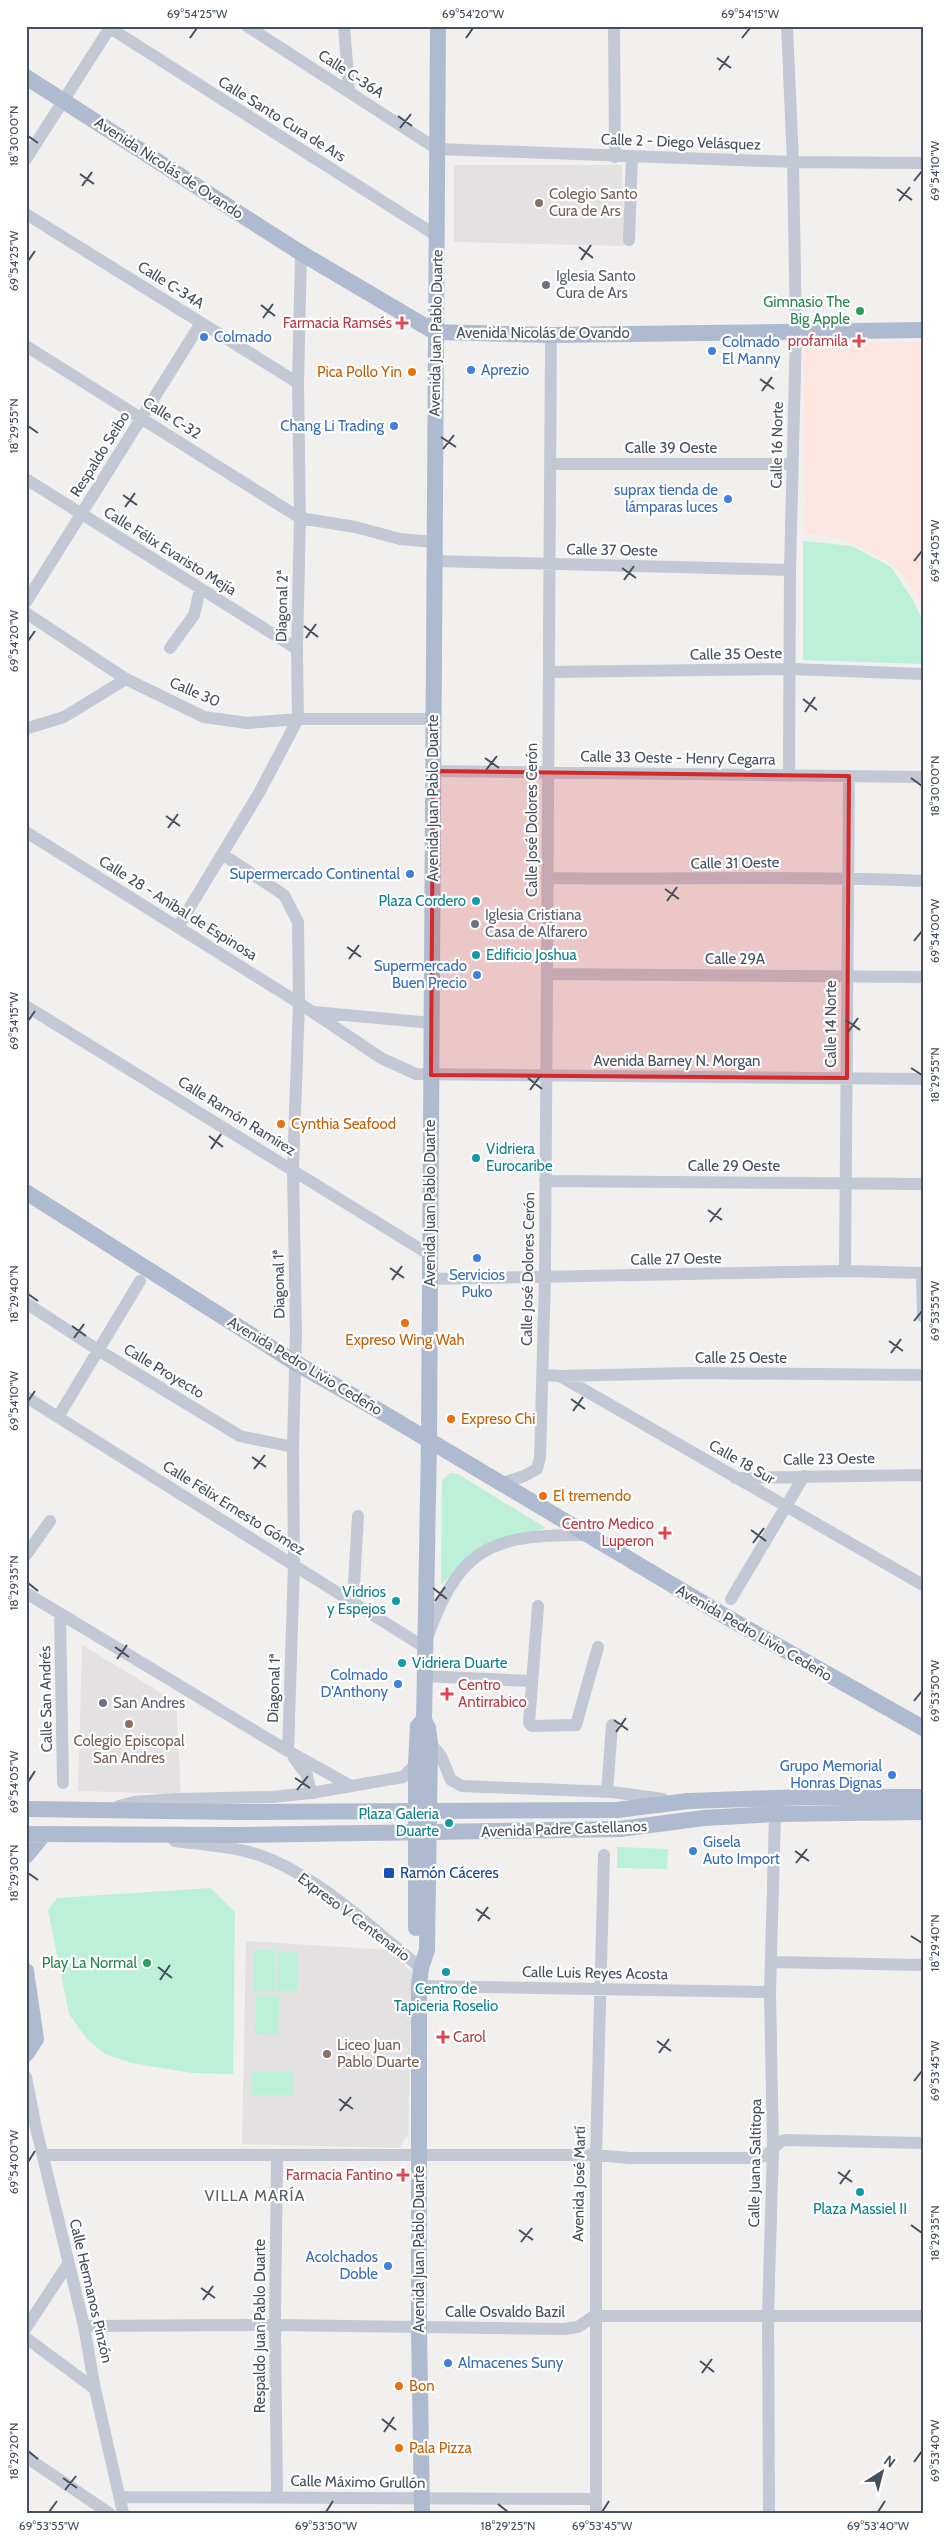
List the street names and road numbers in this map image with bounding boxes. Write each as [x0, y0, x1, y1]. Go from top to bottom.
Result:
street label: Calle C-36A [315, 46, 388, 102]
street label: Calle Santo Cura de Ars [215, 72, 349, 166]
street label: Avenida Nicolás de Ovando [91, 113, 247, 223]
street label: Calle 2 - Diego Velásquez [601, 130, 761, 154]
street label: Avenida Juan Pablo Duarte [426, 249, 446, 417]
street label: Calle C-34A [134, 257, 208, 313]
street label: Avenida Nicolás de Ovando [456, 324, 630, 342]
street label: Calle C-32 [140, 393, 204, 443]
street label: Calle 16 Norte [767, 401, 787, 489]
street label: Respaldo Seibo [66, 408, 134, 500]
street label: Calle 39 Oeste [625, 439, 718, 457]
street label: Calle Félix Evaristo Mejía [100, 503, 240, 600]
street label: Calle 37 Oeste [566, 540, 658, 560]
street label: Diagonal 2ª [272, 570, 292, 642]
street label: Calle 35 Oeste [690, 644, 783, 664]
street label: Calle 30 [167, 673, 223, 711]
street label: Avenida Juan Pablo Duarte [424, 714, 442, 881]
street label: Calle José Dolores Cerón [523, 743, 541, 897]
street label: Calle 33 Oeste - Henry Cegarra [580, 747, 777, 769]
street label: Calle 28 - Aníbal de Espinosa [96, 852, 261, 965]
street label: Calle 31 Oeste [690, 853, 780, 873]
street label: Calle 29A [705, 950, 766, 968]
street label: Calle 14 Norte [822, 980, 840, 1068]
street label: Avenida Barney N. Morgan [594, 1052, 760, 1070]
street label: Calle Ramón Ramírez [175, 1072, 299, 1160]
street label: Avenida Juan Pablo Duarte [421, 1119, 439, 1286]
street label: Calle 29 Oeste [688, 1157, 780, 1175]
street label: Calle José Dolores Cerón [518, 1192, 538, 1346]
street label: Diagonal 1ª [269, 1249, 289, 1319]
street label: Calle 27 Oeste [630, 1249, 722, 1269]
street label: Avenida Pedro Livio Cedeño [225, 1313, 385, 1419]
street label: Calle Proyecto [120, 1340, 208, 1402]
street label: Calle 25 Oeste [695, 1349, 787, 1367]
street label: Calle 18 Sur [706, 1436, 778, 1488]
street label: Calle 23 Oeste [783, 1449, 875, 1469]
street label: Calle Félix Ernesto Gómez [159, 1457, 309, 1559]
street label: Avenida Pedro Livio Cedeño [673, 1581, 835, 1685]
street label: Calle San Andrés [36, 1646, 56, 1752]
street label: Diagonal 1ª [264, 1653, 284, 1723]
street label: Avenida Padre Castellanos [481, 1817, 647, 1841]
street label: Expreso V Centenario [294, 1869, 414, 1965]
street label: Calle Luis Reyes Acosta [522, 1963, 669, 1983]
street label: Calle Juana Saltitopa [745, 2098, 765, 2227]
street label: Avenida José Martí [569, 2126, 589, 2242]
street label: Avenida Juan Pablo Duarte [410, 2165, 428, 2332]
street label: Calle Hermanos Pinzón [66, 2217, 116, 2365]
street label: Respaldo Juan Pablo Duarte [251, 2238, 269, 2413]
street label: Calle Osvaldo Bazil [445, 2303, 565, 2321]
street label: Calle Máximo Grullón [290, 2472, 426, 2492]

